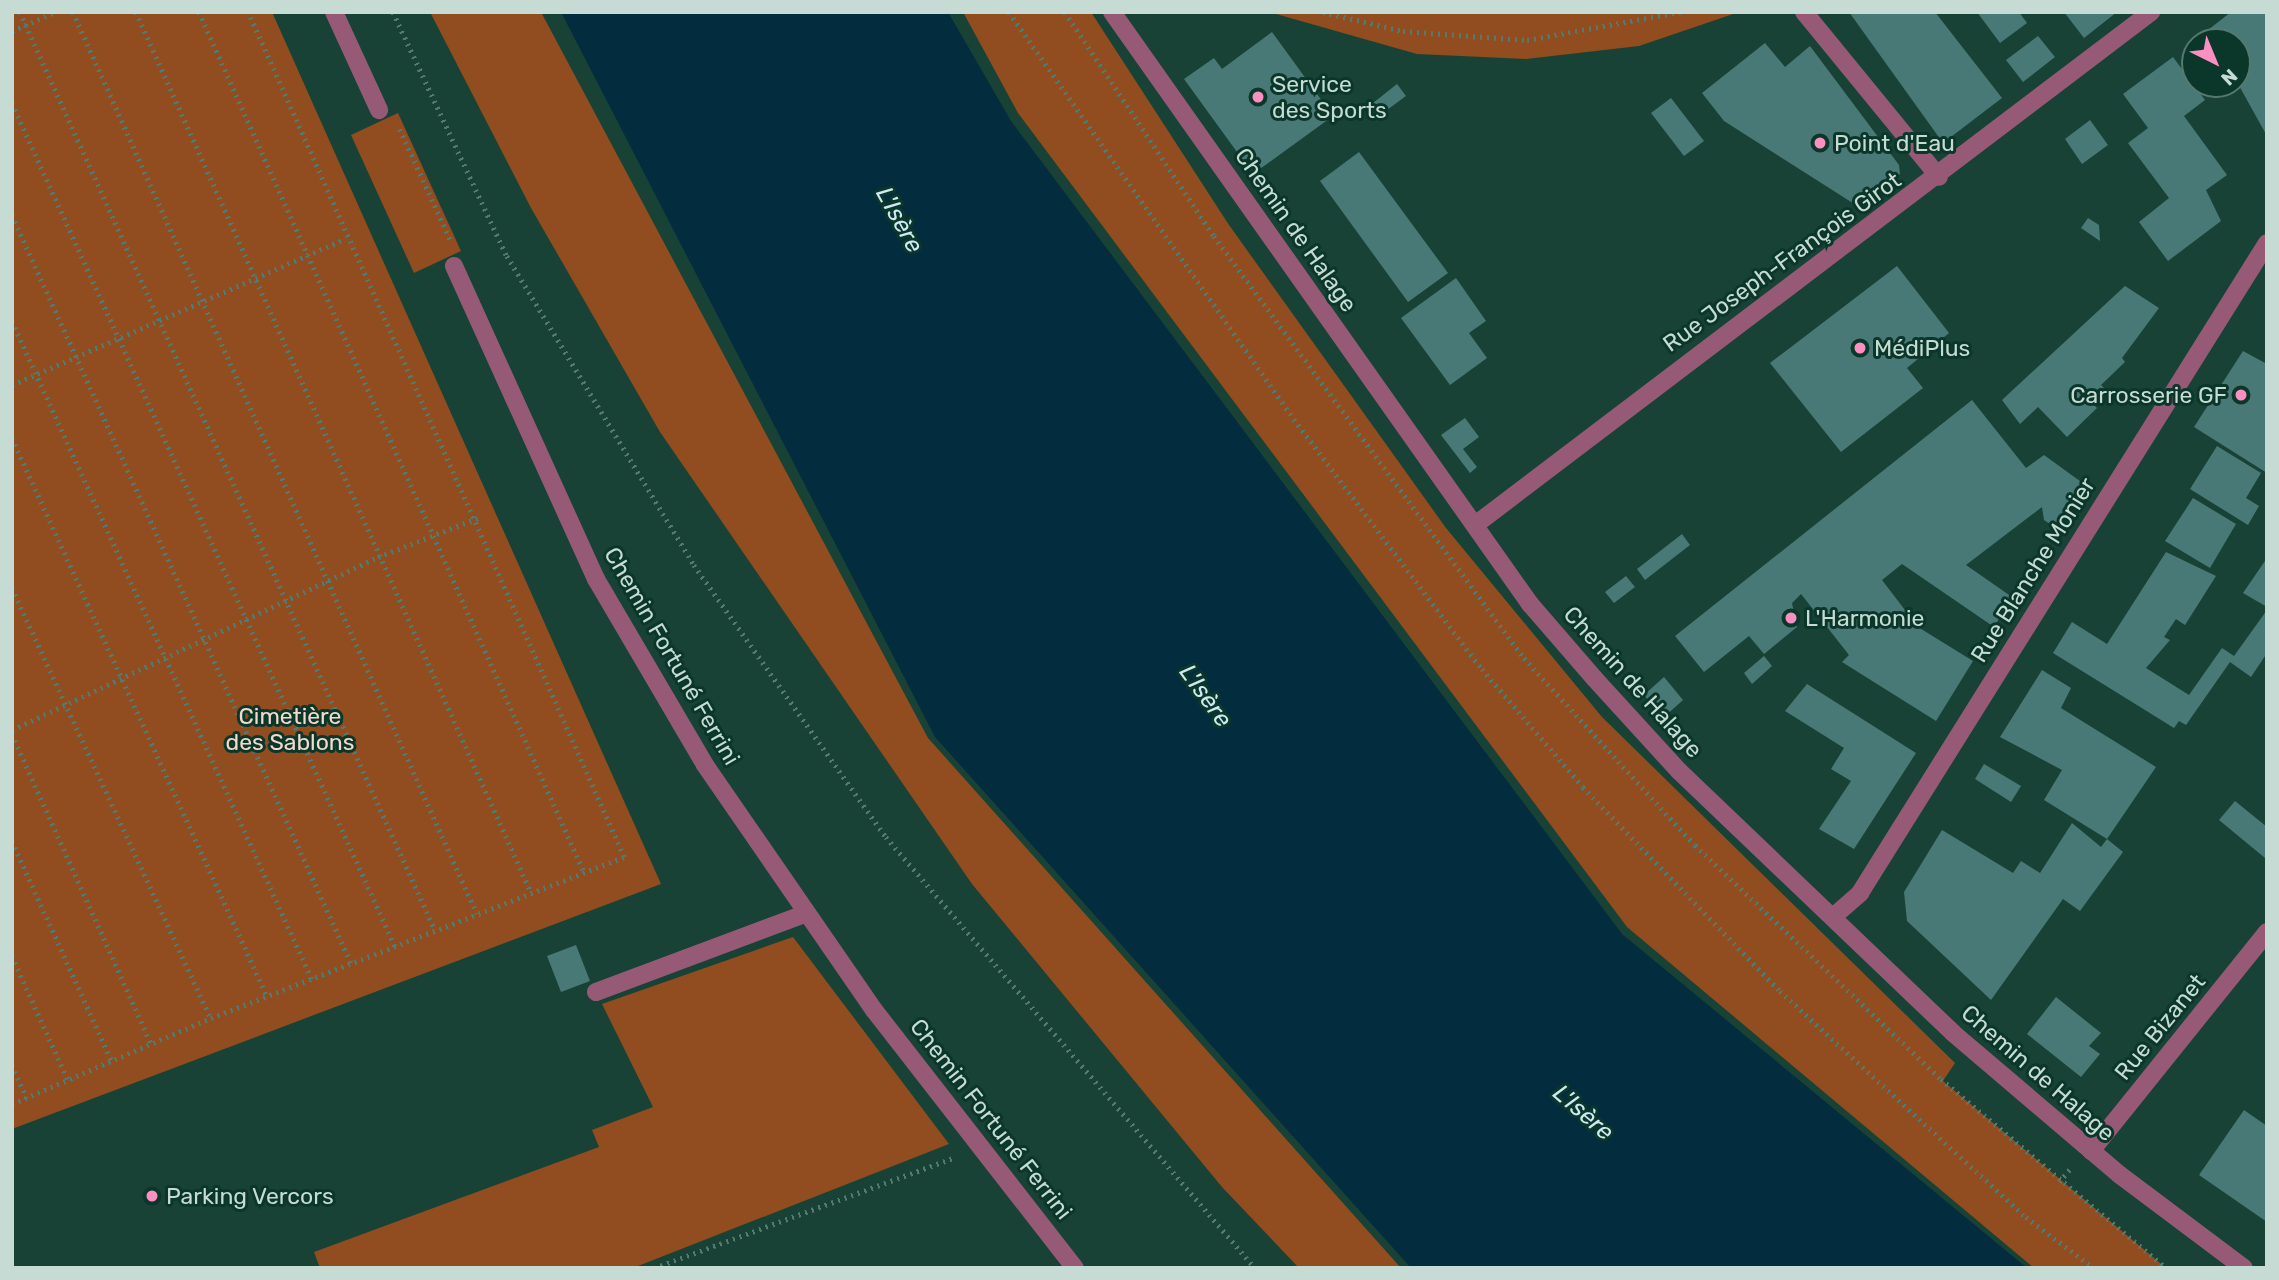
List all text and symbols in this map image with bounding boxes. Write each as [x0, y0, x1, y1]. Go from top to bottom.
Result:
north arrow [2181, 28, 2251, 98]
text: N [2216, 64, 2242, 90]
place label: Service des Sports [1272, 70, 1387, 124]
marker: Service des Sports [1250, 89, 1266, 105]
place label: Point d'Eau [1834, 129, 1955, 157]
marker: Point d'Eau [1812, 135, 1828, 151]
street label: Chemin de Halage [1229, 143, 1363, 317]
street label: Rue Joseph-François Girot [1658, 166, 1906, 358]
water label: L'Isère [869, 182, 929, 258]
place label: MédiPlus [1874, 334, 1970, 362]
marker: MédiPlus [1852, 340, 1868, 356]
place label: Carrosserie GF [2070, 381, 2227, 409]
marker: Carrosserie GF [2233, 387, 2249, 403]
street label: Rue Blanche Monier [1965, 472, 2101, 668]
street label: Chemin Fortuné Ferrini [598, 542, 746, 770]
street label: Chemin de Halage [1558, 601, 1708, 763]
place label: L'Harmonie [1805, 604, 1924, 632]
marker: L'Harmonie [1783, 610, 1799, 626]
water label: L'Isère [1173, 659, 1237, 733]
park label: Cimetière des Sablons [225, 702, 355, 756]
street label: Rue Bizanet [2109, 968, 2211, 1086]
street label: Chemin de Halage [1956, 999, 2120, 1147]
street label: Chemin Fortuné Ferrini [904, 1013, 1078, 1225]
water label: L'Isère [1547, 1079, 1619, 1147]
place label: Parking Vercors [166, 1182, 334, 1210]
marker: Parking Vercors [144, 1188, 160, 1204]

